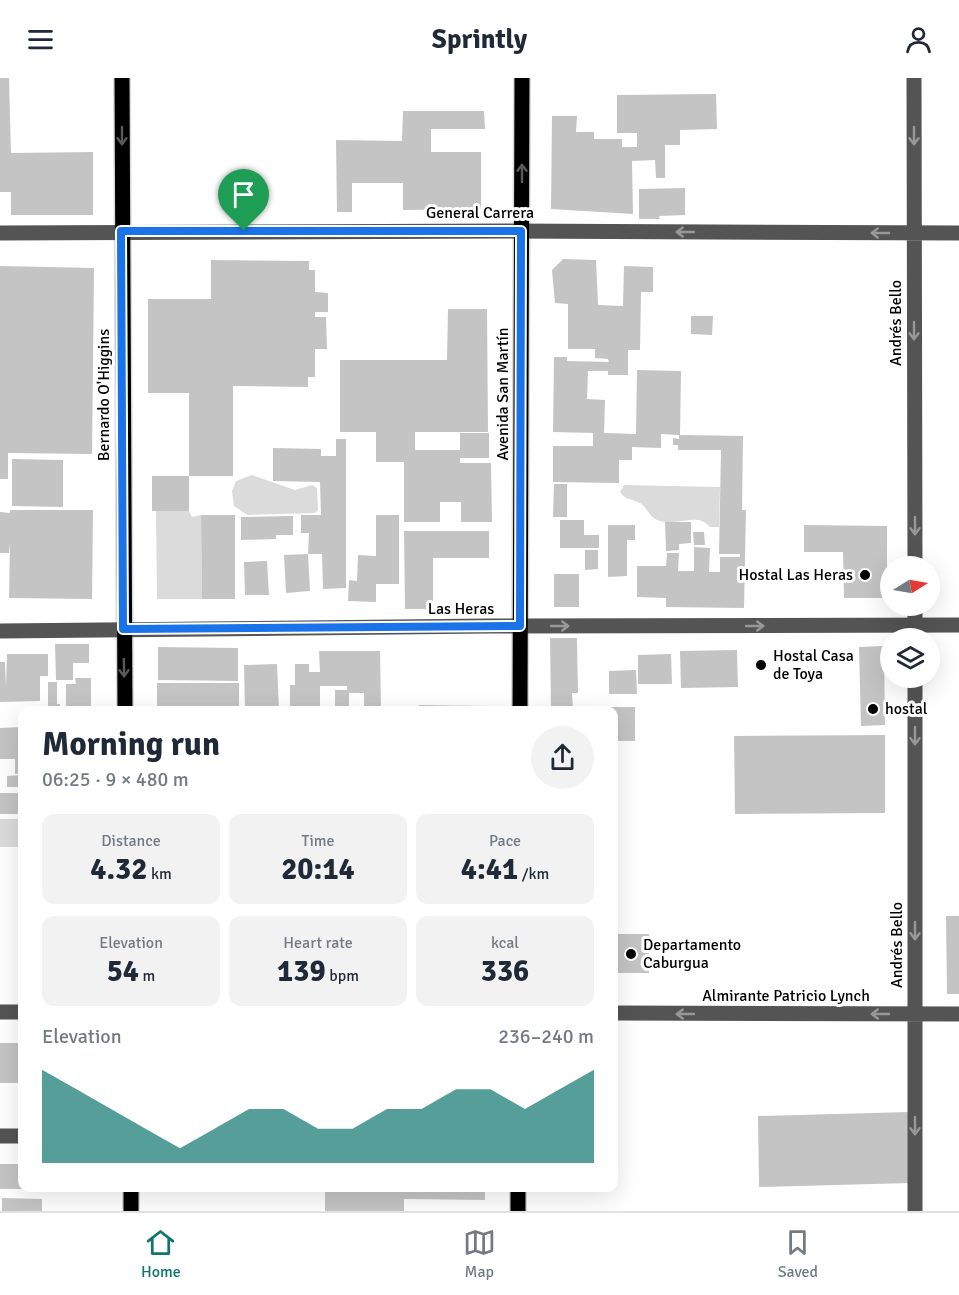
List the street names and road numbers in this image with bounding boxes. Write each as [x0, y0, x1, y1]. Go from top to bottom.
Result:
street label: General Carrera [426, 203, 534, 223]
street label: Andrés Bello [886, 280, 906, 366]
street label: Avenida San Martín [493, 327, 513, 461]
street label: Bernardo O'Higgins [94, 329, 114, 461]
street label: Las Heras [428, 599, 494, 619]
street label: Andrés Bello [887, 902, 907, 988]
street label: Almirante Patricio Lynch [702, 986, 870, 1006]

